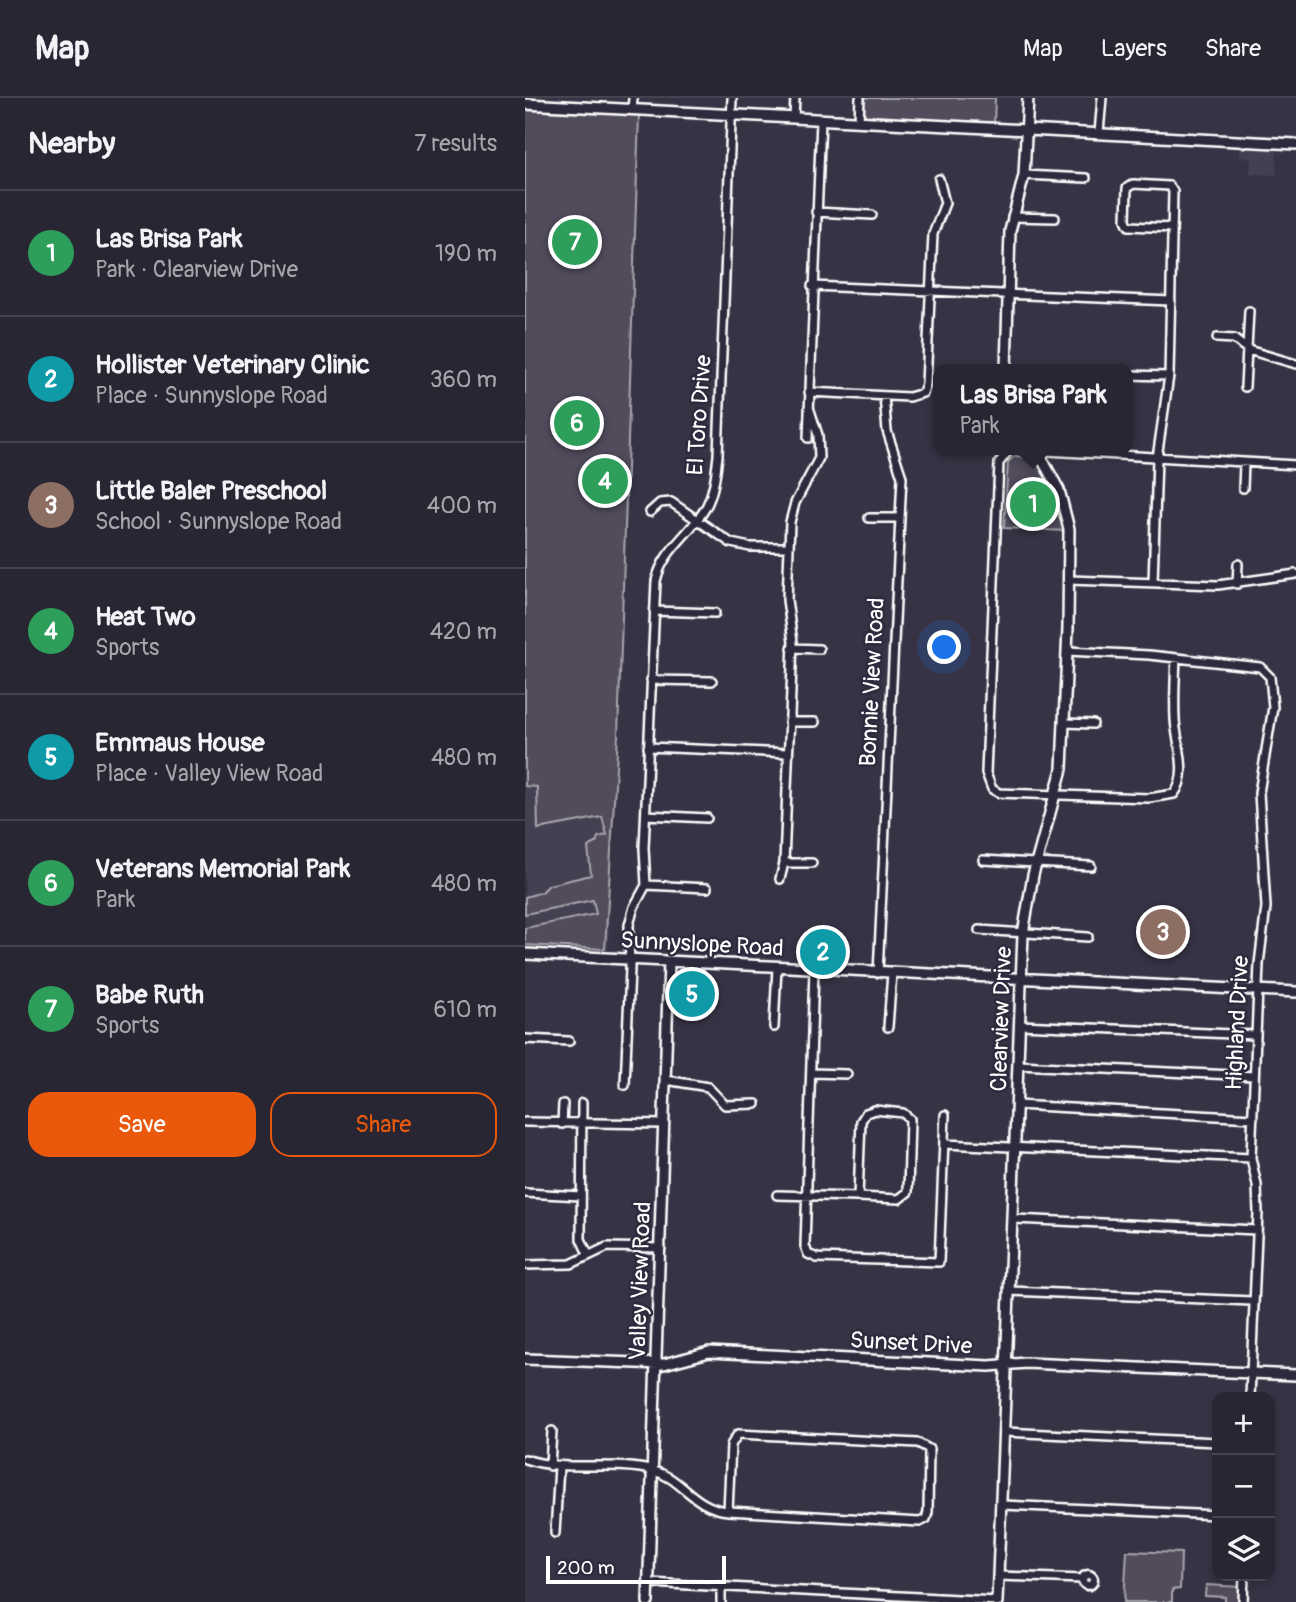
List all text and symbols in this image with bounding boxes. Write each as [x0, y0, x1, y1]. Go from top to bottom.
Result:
text: Map [35, 28, 90, 69]
text: Map [1023, 34, 1063, 63]
text: Layers [1101, 34, 1167, 63]
text: Share [1205, 34, 1261, 63]
text: Nearby [28, 125, 115, 162]
text: 7 results [414, 129, 497, 158]
pin: 7 [552, 216, 598, 268]
text: Las Brisa Park [95, 223, 243, 255]
text: 1 [47, 239, 56, 268]
text: 190 m [435, 239, 497, 268]
text: Park · Clearview Drive [95, 255, 298, 284]
text: Hollister Veterinary Clinic [95, 349, 370, 381]
street label: El Toro Drive [680, 353, 718, 476]
popup [933, 364, 1133, 455]
text: 2 [45, 365, 57, 394]
text: 360 m [430, 365, 497, 394]
text: Las Brisa Park [959, 379, 1107, 411]
text: Place · Sunnyslope Road [95, 381, 328, 410]
pin: 6 [554, 397, 600, 449]
text: Park [959, 411, 1000, 440]
pin: 4 [582, 455, 628, 507]
text: Little Baler Preschool [95, 475, 327, 507]
pin: 1 [1010, 478, 1056, 530]
text: 3 [45, 491, 57, 520]
text: 400 m [427, 491, 497, 520]
text: School · Sunnyslope Road [95, 507, 342, 536]
street label: Bonnie View Road [853, 597, 891, 767]
text: Heat Two [95, 601, 196, 633]
text: 4 [44, 617, 58, 646]
text: 420 m [430, 617, 497, 646]
your location [927, 630, 961, 664]
text: Sports [95, 633, 159, 662]
text: Emmaus House [95, 727, 265, 759]
text: 5 [45, 743, 57, 772]
text: 480 m [431, 743, 497, 772]
text: Place · Valley View Road [95, 759, 323, 788]
text: Veterans Memorial Park [95, 853, 350, 885]
text: 6 [44, 869, 58, 898]
text: 480 m [431, 869, 497, 898]
text: Park [95, 885, 135, 914]
pin: 3 [1140, 906, 1186, 958]
street label: Sunnyslope Road [620, 925, 784, 963]
pin: 2 [800, 926, 846, 978]
street label: Clearview Drive [984, 945, 1018, 1092]
street label: Highland Drive [1219, 954, 1255, 1091]
pin: 5 [669, 968, 715, 1020]
text: Babe Ruth [95, 979, 204, 1011]
text: 7 [45, 995, 57, 1024]
text: 610 m [433, 995, 497, 1024]
text: Sports [95, 1011, 159, 1040]
button: Save [28, 1092, 256, 1157]
button: Share [270, 1092, 497, 1157]
street label: Valley View Road [623, 1201, 657, 1361]
street label: Sunset Drive [849, 1325, 974, 1361]
map controls [1212, 1392, 1275, 1581]
button: + [1212, 1392, 1275, 1455]
button: − [1212, 1455, 1275, 1518]
button: layers [1212, 1518, 1275, 1581]
scale bar [546, 1553, 726, 1585]
text: 200 m [557, 1556, 615, 1580]

